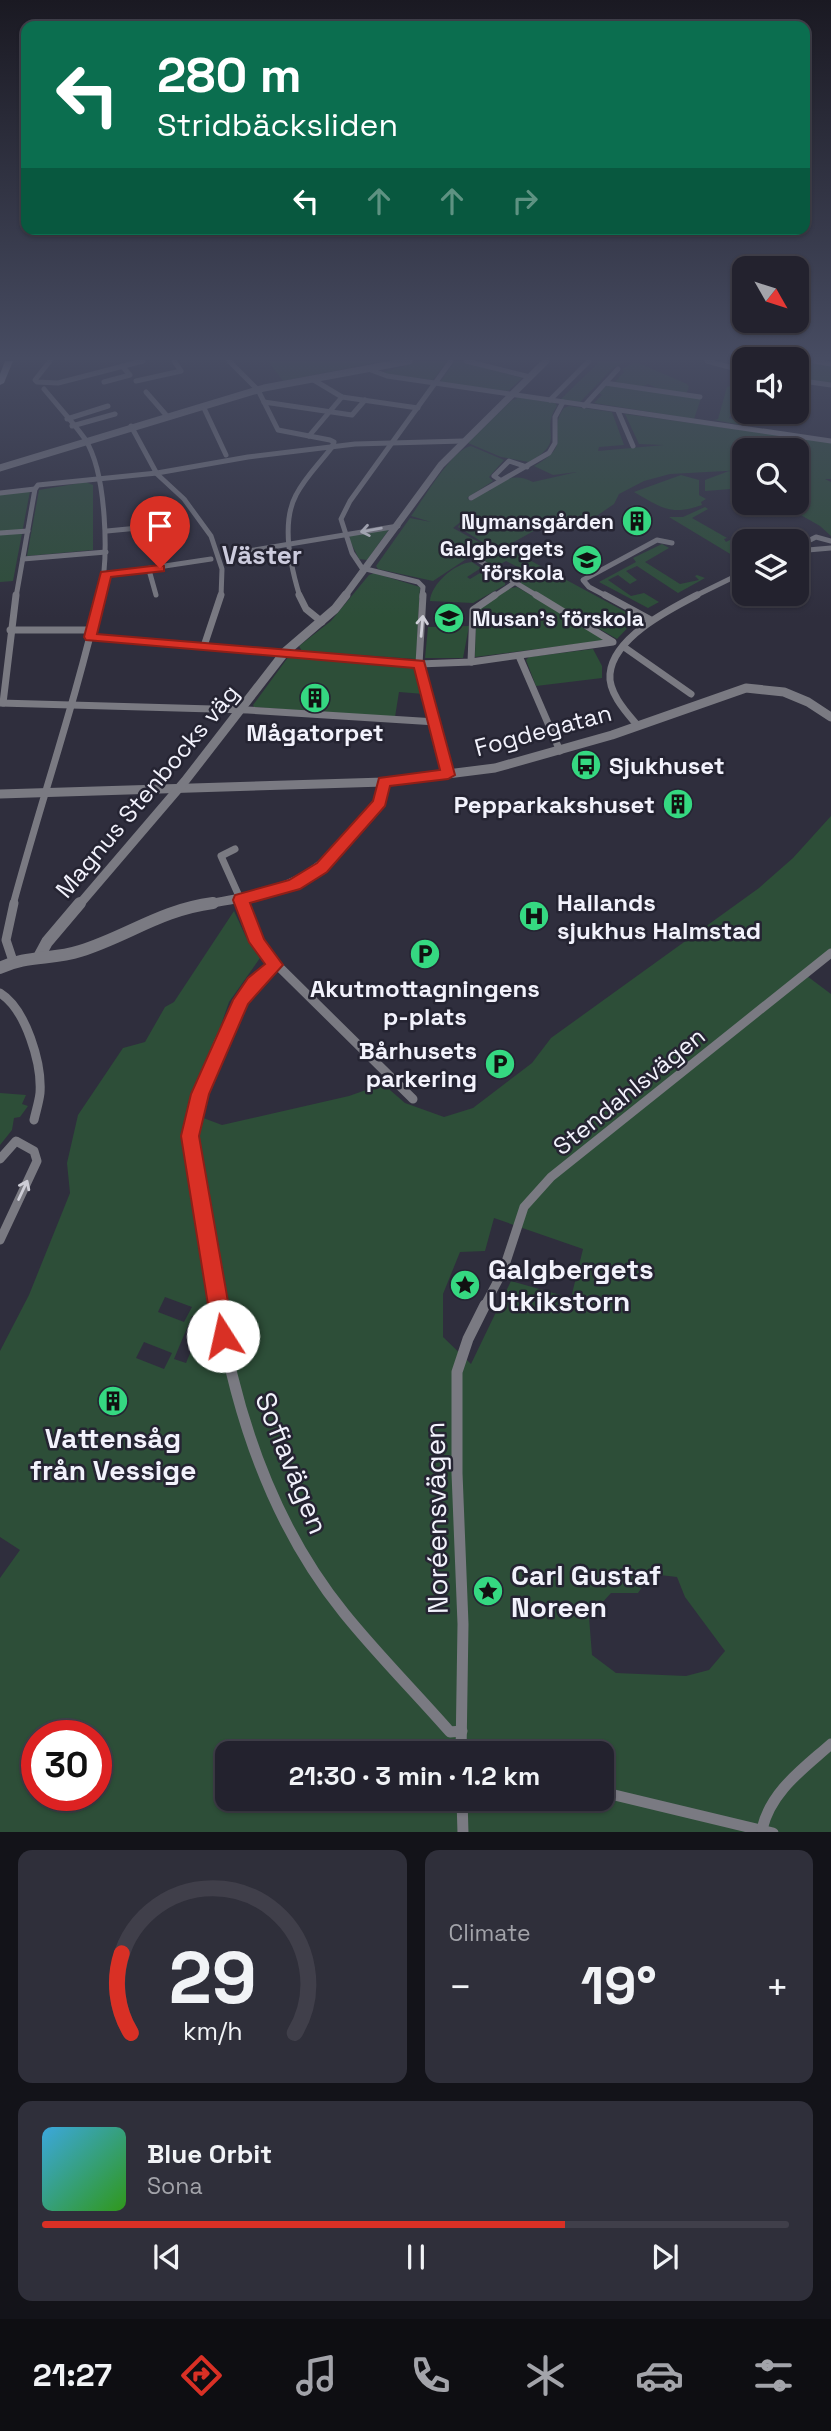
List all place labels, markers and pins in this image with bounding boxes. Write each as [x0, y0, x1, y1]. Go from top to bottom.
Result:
pin [130, 496, 190, 568]
building icon: Nymansgården [620, 504, 654, 538]
place label: Nymansgården [461, 508, 614, 535]
place label: Galgbergets förskola [440, 535, 564, 586]
school or university icon: Galgbergets förskola [570, 543, 604, 577]
school or university icon: Musan's förskola [432, 601, 466, 635]
place label: Musan's förskola [472, 605, 644, 632]
building icon: Mågatorpet [298, 681, 332, 715]
place label: Mågatorpet [246, 717, 384, 748]
bus stop icon: Sjukhuset [569, 748, 603, 782]
place label: Sjukhuset [609, 750, 725, 781]
building icon: Pepparkakshuset [661, 787, 695, 821]
place label: Pepparkakshuset [454, 789, 655, 820]
place label: Hallands sjukhus Halmstad [557, 887, 761, 946]
hospital icon: Hallands sjukhus Halmstad [517, 899, 551, 933]
parking icon: Akutmottagningens p-plats [408, 937, 442, 971]
place label: Akutmottagningens p-plats [310, 973, 540, 1032]
place label: Bårhusets parkering [359, 1035, 477, 1094]
parking icon: Bårhusets parkering [483, 1047, 517, 1081]
place label: Galgbergets Utkikstorn [488, 1251, 654, 1319]
place icon: Galgbergets Utkikstorn [448, 1268, 482, 1302]
building icon: Vattensåg från Vessige [96, 1384, 130, 1418]
place label: Vattensåg från Vessige [30, 1420, 196, 1488]
place label: Carl Gustaf Noreen [511, 1557, 661, 1625]
place icon: Carl Gustaf Noreen [471, 1574, 505, 1608]

